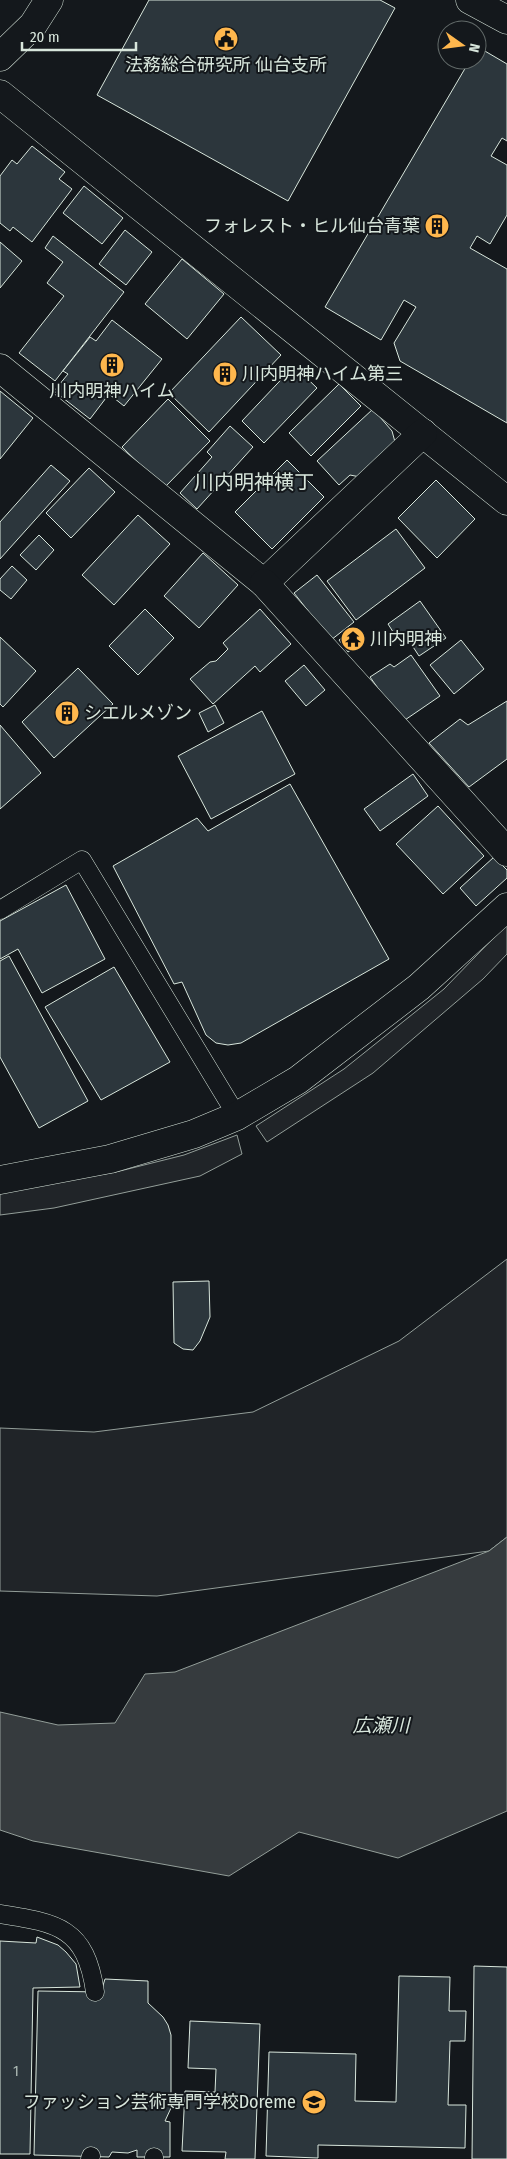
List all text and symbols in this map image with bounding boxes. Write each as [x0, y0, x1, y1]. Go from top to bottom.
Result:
scale bar [22, 20, 136, 52]
north arrow [437, 20, 487, 70]
public building icon: 法務総合研究所 仙台支所 [213, 26, 239, 52]
text: 20 m [30, 28, 60, 46]
text: N [465, 42, 483, 54]
place label: 法務総合研究所 仙台支所 [125, 54, 327, 76]
building icon: フォレスト・ヒル仙台青葉 [424, 213, 450, 239]
place label: フォレスト・ヒル仙台青葉 [204, 215, 420, 237]
building icon: 川内明神ハイム [99, 352, 125, 378]
building icon: 川内明神ハイム第三 [212, 361, 238, 387]
place label: 川内明神ハイム第三 [242, 363, 403, 385]
place label: 川内明神ハイム [49, 380, 175, 402]
district label: 川内明神横丁 [194, 470, 314, 494]
temple icon: 川内明神 [340, 626, 366, 652]
place label: 川内明神 [370, 628, 442, 650]
building icon: シエルメゾン [54, 700, 80, 726]
place label: シエルメゾン [84, 702, 192, 724]
water label: 広瀬川 [352, 1714, 411, 1737]
house number: 1 [13, 2062, 19, 2080]
school or university icon: ファッション芸術専門学校Doreme [301, 2089, 327, 2115]
place label: ファッション芸術専門学校Doreme [23, 2091, 296, 2113]

